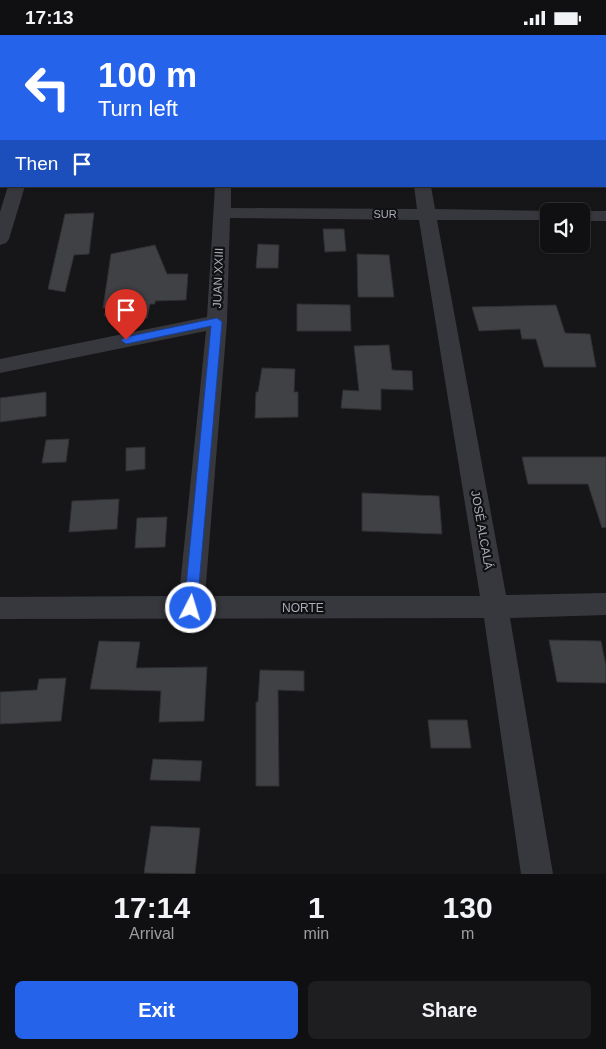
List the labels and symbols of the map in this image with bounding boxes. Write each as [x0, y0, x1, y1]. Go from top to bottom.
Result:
street label: SUR [373, 208, 397, 220]
street label: JUAN XXIII [210, 247, 226, 309]
pin [105, 289, 147, 340]
street label: JOSÉ ALCALÁ [468, 489, 497, 571]
position arrow [164, 581, 216, 633]
street label: NORTE [282, 601, 324, 615]

